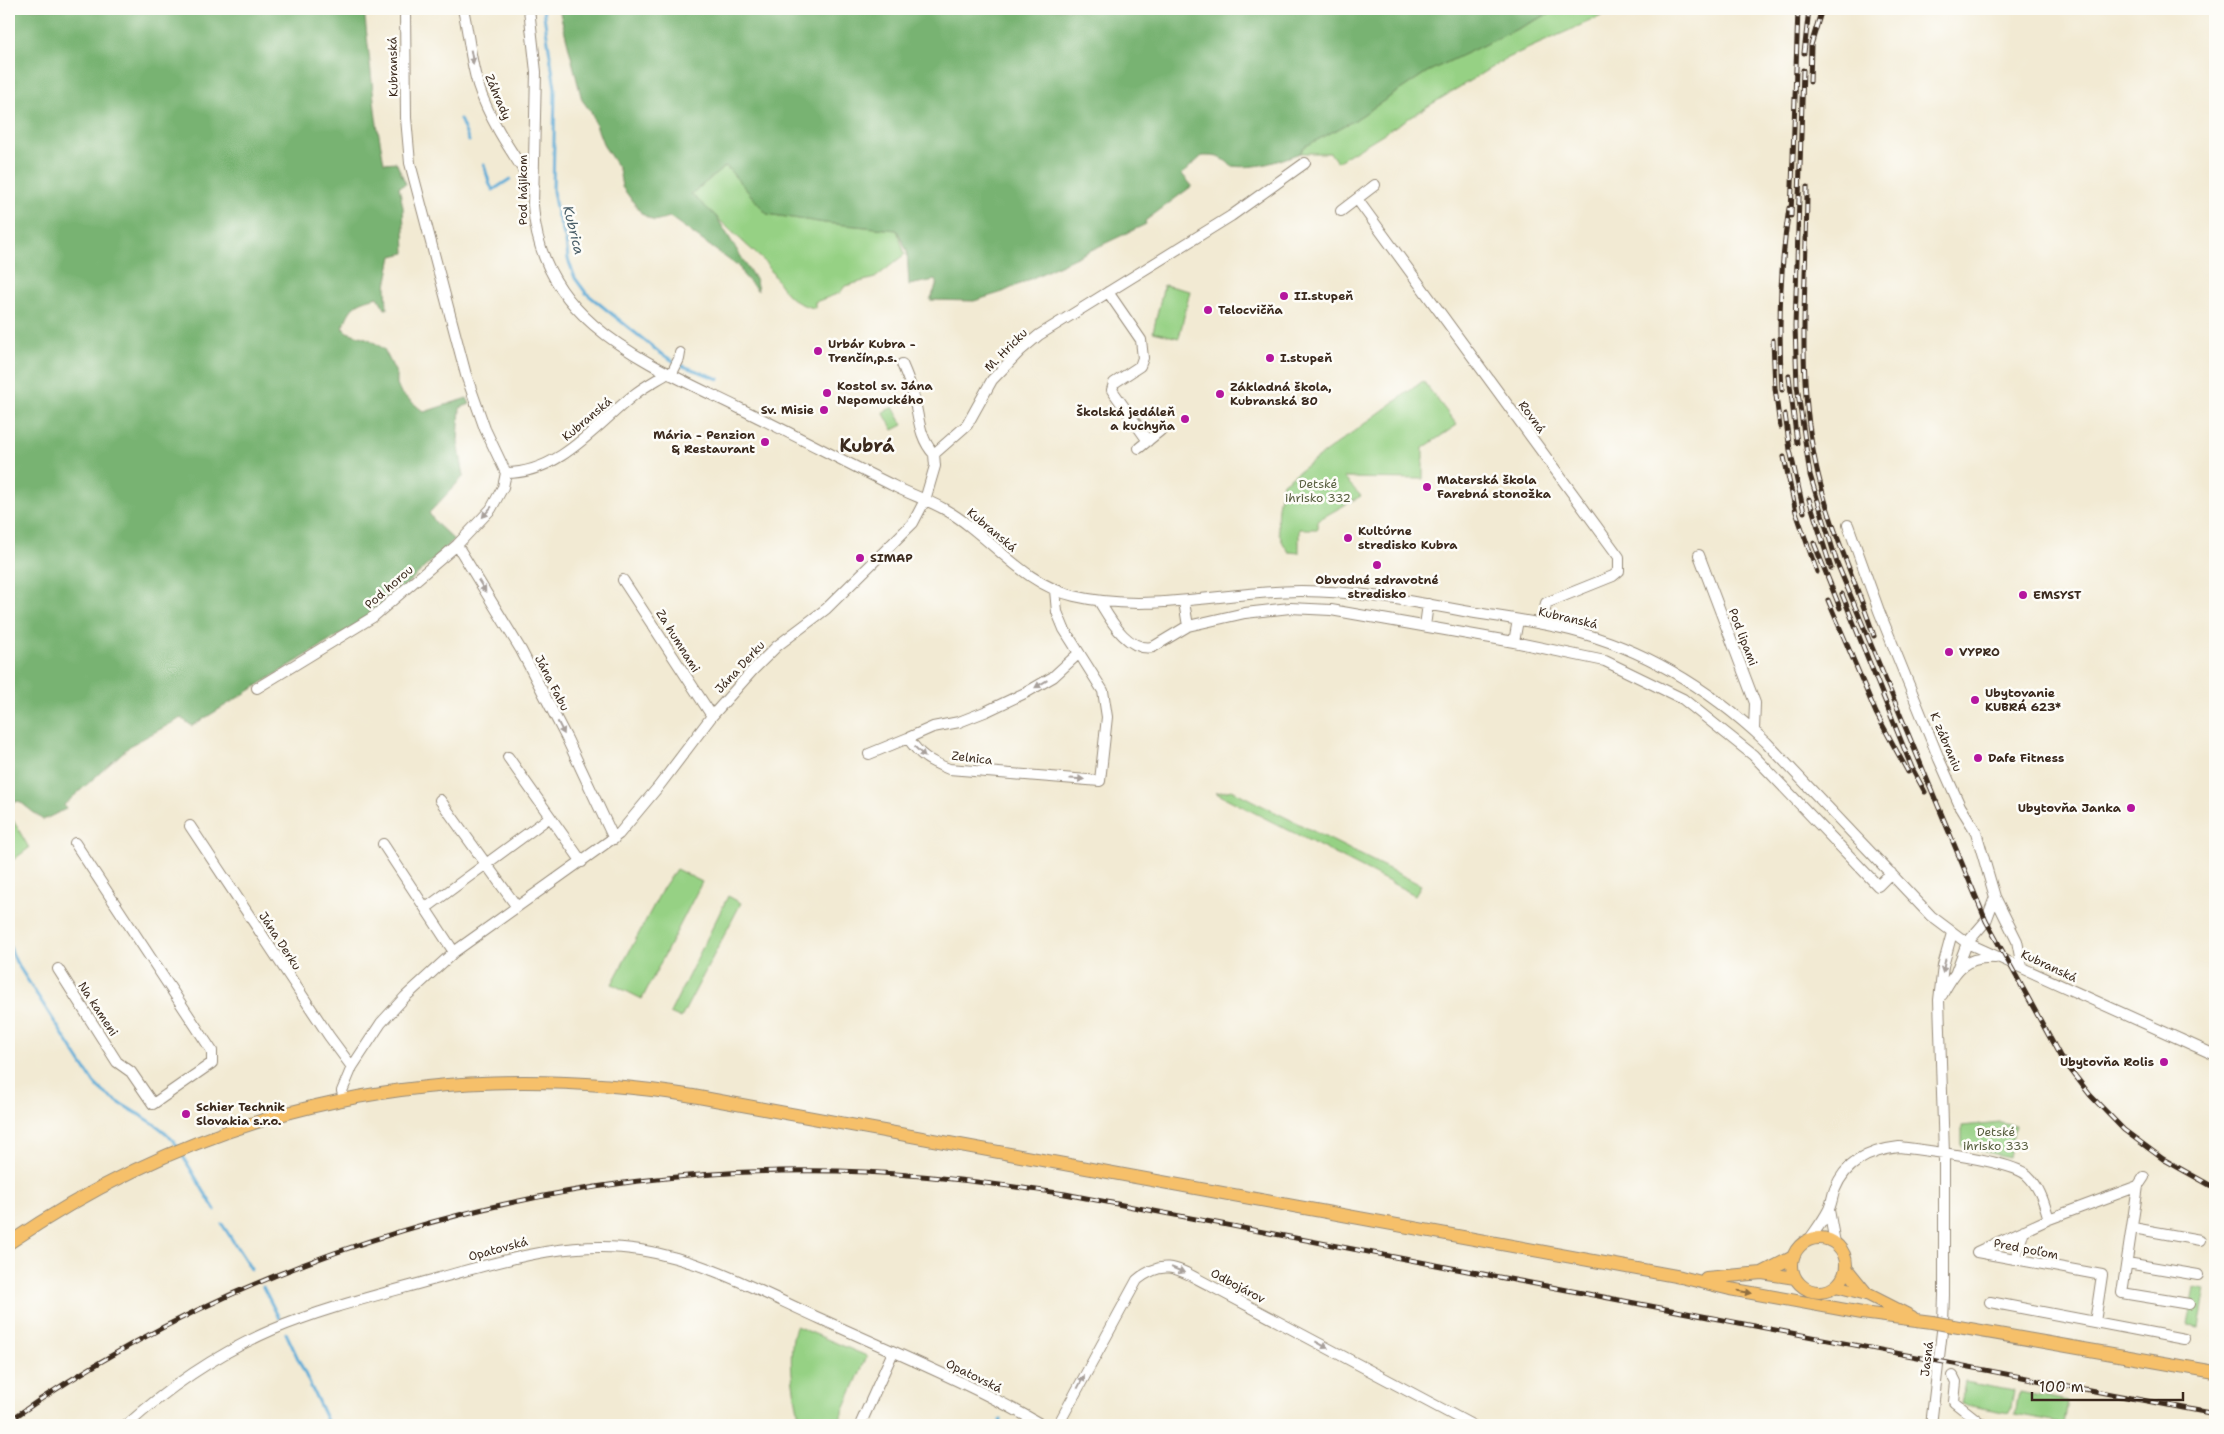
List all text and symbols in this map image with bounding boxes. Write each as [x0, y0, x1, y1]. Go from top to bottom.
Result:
street label: Kubranská [384, 36, 402, 97]
one-way arrow [468, 49, 476, 65]
street label: Záhrady [481, 72, 515, 122]
street label: Pod hájikom [515, 155, 531, 225]
water label: Kubrica [559, 204, 589, 256]
place label: II.stupeň [1294, 288, 1353, 304]
marker: II.stupeň [1278, 290, 1290, 302]
place label: Telocvičňa [1218, 302, 1283, 318]
marker: Telocvičňa [1202, 304, 1214, 316]
street label: M. Hricku [981, 325, 1031, 375]
place label: Urbár Kubra - Trenčín,p.s. [828, 336, 916, 366]
marker: Urbár Kubra - Trenčín,p.s. [812, 345, 824, 357]
place label: I.stupeň [1280, 350, 1332, 366]
marker: I.stupeň [1264, 352, 1276, 364]
place label: Kostol sv. Jána Nepomuckého [837, 378, 934, 408]
place label: Základná škola, Kubranská 80 [1230, 379, 1332, 409]
marker: Kostol sv. Jána Nepomuckého [821, 387, 833, 399]
marker: Základná škola, Kubranská 80 [1214, 388, 1226, 400]
street label: Kubranská [559, 393, 616, 445]
street label: Rovná [1515, 398, 1549, 437]
place label: Sv. Misie [761, 402, 814, 418]
marker: Sv. Misie [818, 404, 830, 416]
place label: Školská jedáleň a kuchyňa [1076, 404, 1176, 434]
marker: Školská jedáleň a kuchyňa [1179, 413, 1191, 425]
place label: Mária - Penzion & Restaurant [653, 427, 755, 457]
district label: Kubrá [839, 434, 895, 458]
marker: Mária - Penzion & Restaurant [759, 436, 771, 448]
place label: Materská škola Farebná stonožka [1437, 472, 1552, 502]
park label: Detské ihrisko 332 [1285, 476, 1351, 506]
marker: Materská škola Farebná stonožka [1421, 481, 1433, 493]
street label: Kubranská [964, 504, 1021, 556]
one-way arrow [482, 506, 493, 519]
place label: Kultúrne stredisko Kubra [1358, 523, 1458, 553]
marker: Kultúrne stredisko Kubra [1342, 532, 1354, 544]
place label: SIMAP [870, 550, 913, 566]
marker: SIMAP [854, 552, 866, 564]
marker: Obvodné zdravotné stredisko [1371, 559, 1383, 571]
street label: Pod horou [361, 562, 417, 612]
place label: Obvodné zdravotné stredisko [1315, 572, 1439, 602]
one-way arrow [478, 580, 487, 593]
place label: EMSYST [2033, 587, 2082, 603]
marker: EMSYST [2017, 589, 2029, 601]
street label: Kubranská [1537, 603, 1600, 633]
street label: Za humnami [652, 606, 704, 676]
street label: Pod lipami [1725, 606, 1761, 668]
street label: Jána Derku [711, 637, 769, 697]
place label: VYPRO [1959, 644, 2000, 660]
marker: VYPRO [1943, 646, 1955, 658]
street label: Jána Fabu [531, 652, 573, 714]
one-way arrow [1034, 680, 1047, 689]
place label: Ubytovanie KUBRÁ 623* [1985, 685, 2061, 715]
marker: Ubytovanie KUBRÁ 623* [1969, 694, 1981, 706]
street label: K zábraniu [1926, 710, 1966, 774]
one-way arrow [557, 721, 565, 736]
one-way arrow [913, 746, 925, 758]
street label: Zelnica [951, 748, 994, 768]
place label: Dafe Fitness [1988, 750, 2064, 766]
marker: Dafe Fitness [1972, 752, 1984, 764]
one-way arrow [1069, 776, 1085, 784]
place label: Ubytovňa Janka [2018, 800, 2122, 816]
marker: Ubytovňa Janka [2125, 802, 2137, 814]
street label: Jána Derku [255, 909, 305, 973]
street label: Kubranská [2018, 946, 2080, 986]
one-way arrow [1939, 959, 1947, 975]
street label: Na kameni [74, 979, 122, 1039]
place label: Ubytovňa Rolis [2060, 1054, 2154, 1070]
marker: Ubytovňa Rolis [2158, 1056, 2170, 1068]
place label: Schier Technik Slovakia s.r.o. [196, 1099, 285, 1129]
marker: Schier Technik Slovakia s.r.o. [180, 1108, 192, 1120]
park label: Detské ihrisko 333 [1963, 1124, 2029, 1154]
street label: Opatovská [467, 1233, 530, 1265]
street label: Pred poľom [1992, 1235, 2060, 1263]
street label: Odbojárov [1208, 1265, 1268, 1307]
one-way arrow [1171, 1266, 1185, 1274]
one-way arrow [1738, 1288, 1754, 1296]
street label: Jasná [1917, 1340, 1937, 1377]
one-way arrow [1315, 1341, 1328, 1350]
street label: Opatovská [943, 1355, 1005, 1397]
scale bar [2032, 1369, 2183, 1401]
one-way arrow [1077, 1375, 1085, 1389]
text: 100 m [2039, 1377, 2084, 1397]

